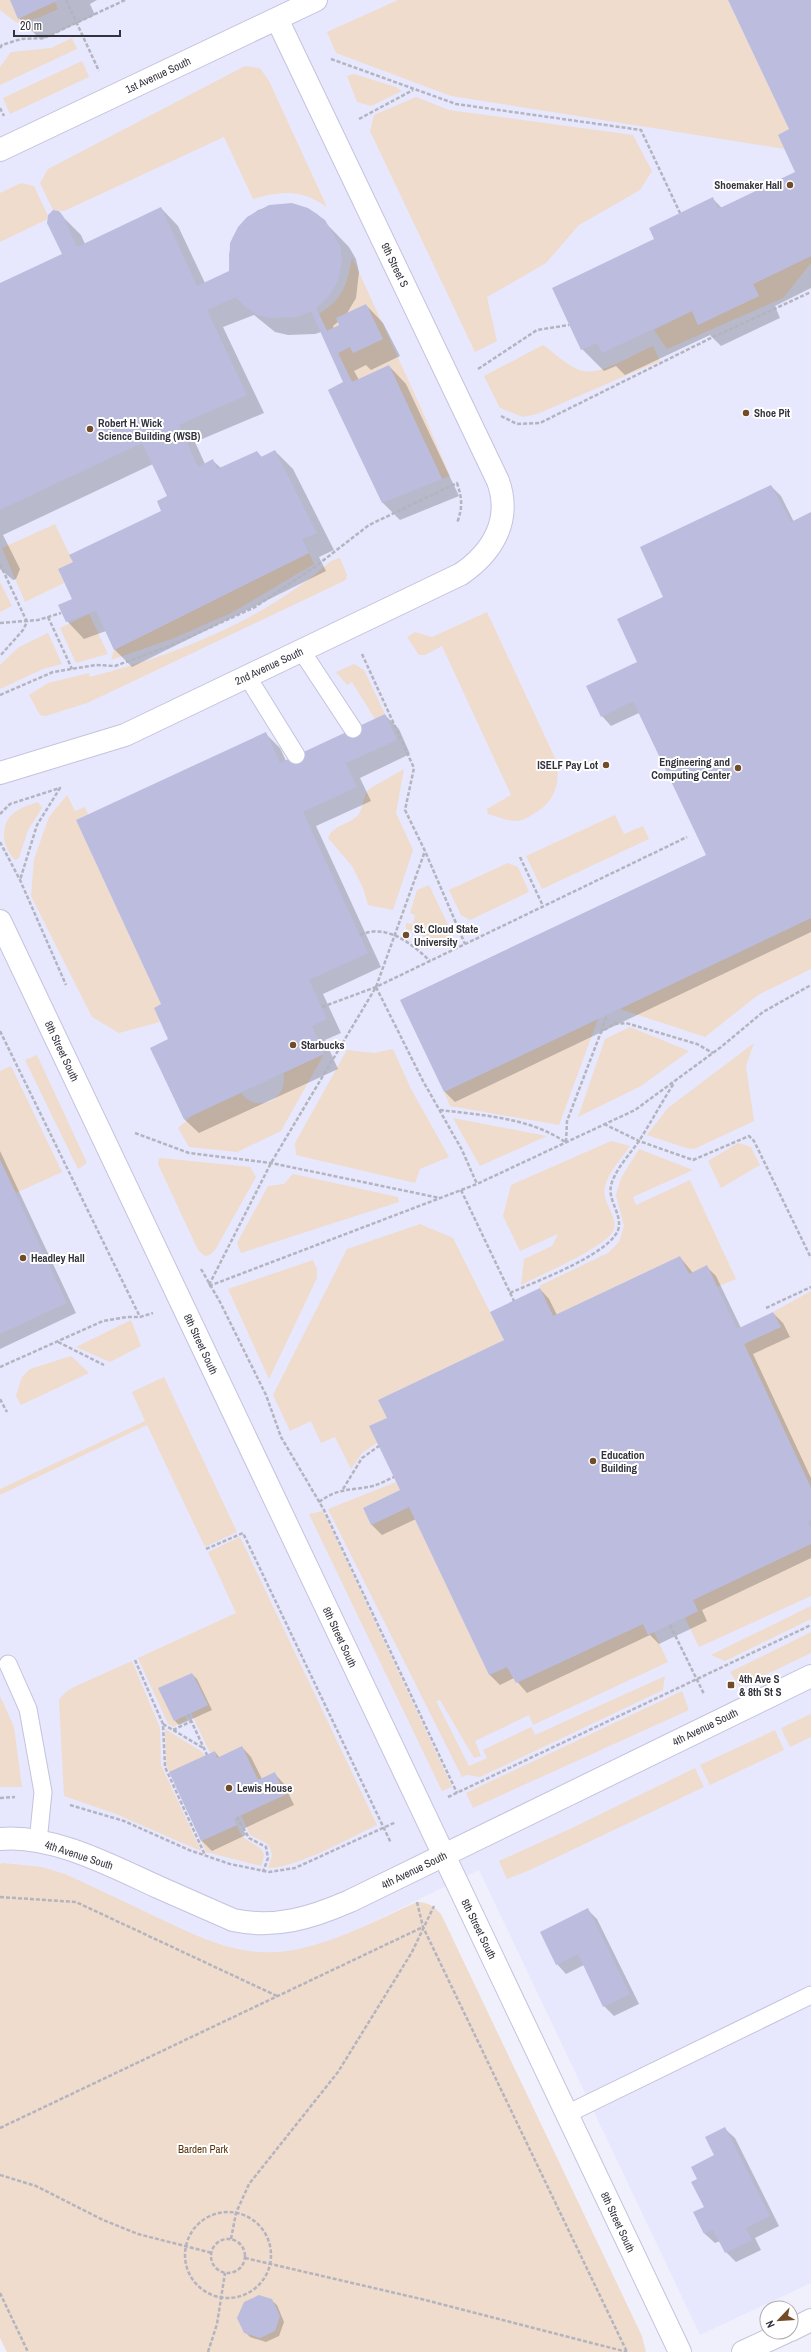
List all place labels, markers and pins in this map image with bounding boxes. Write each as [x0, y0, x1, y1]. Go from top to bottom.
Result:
place label: Shoemaker Hall [714, 178, 782, 192]
marker: Shoemaker Hall [785, 180, 795, 190]
place label: Shoe Pit [754, 406, 790, 420]
marker: Shoe Pit [741, 408, 751, 418]
place label: Robert H. Wick Science Building (WSB) [98, 416, 200, 443]
marker: Robert H. Wick Science Building (WSB) [85, 424, 95, 434]
place label: Engineering and Computing Center [651, 755, 730, 782]
place label: ISELF Pay Lot [537, 758, 598, 772]
marker: ISELF Pay Lot [601, 760, 611, 770]
marker: Engineering and Computing Center [733, 763, 743, 773]
place label: St. Cloud State University [414, 922, 478, 949]
marker: St. Cloud State University [401, 930, 411, 940]
place label: Starbucks [301, 1038, 345, 1052]
marker: Starbucks [288, 1040, 298, 1050]
place label: Headley Hall [31, 1251, 85, 1265]
marker: Headley Hall [18, 1253, 28, 1263]
place label: Education Building [601, 1448, 645, 1475]
marker: Education Building [588, 1456, 598, 1466]
place label: 4th Ave S & 8th St S [739, 1672, 782, 1699]
marker: 4th Ave S & 8th St S [726, 1680, 736, 1690]
place label: Lewis House [237, 1781, 292, 1795]
marker: Lewis House [224, 1783, 234, 1793]

